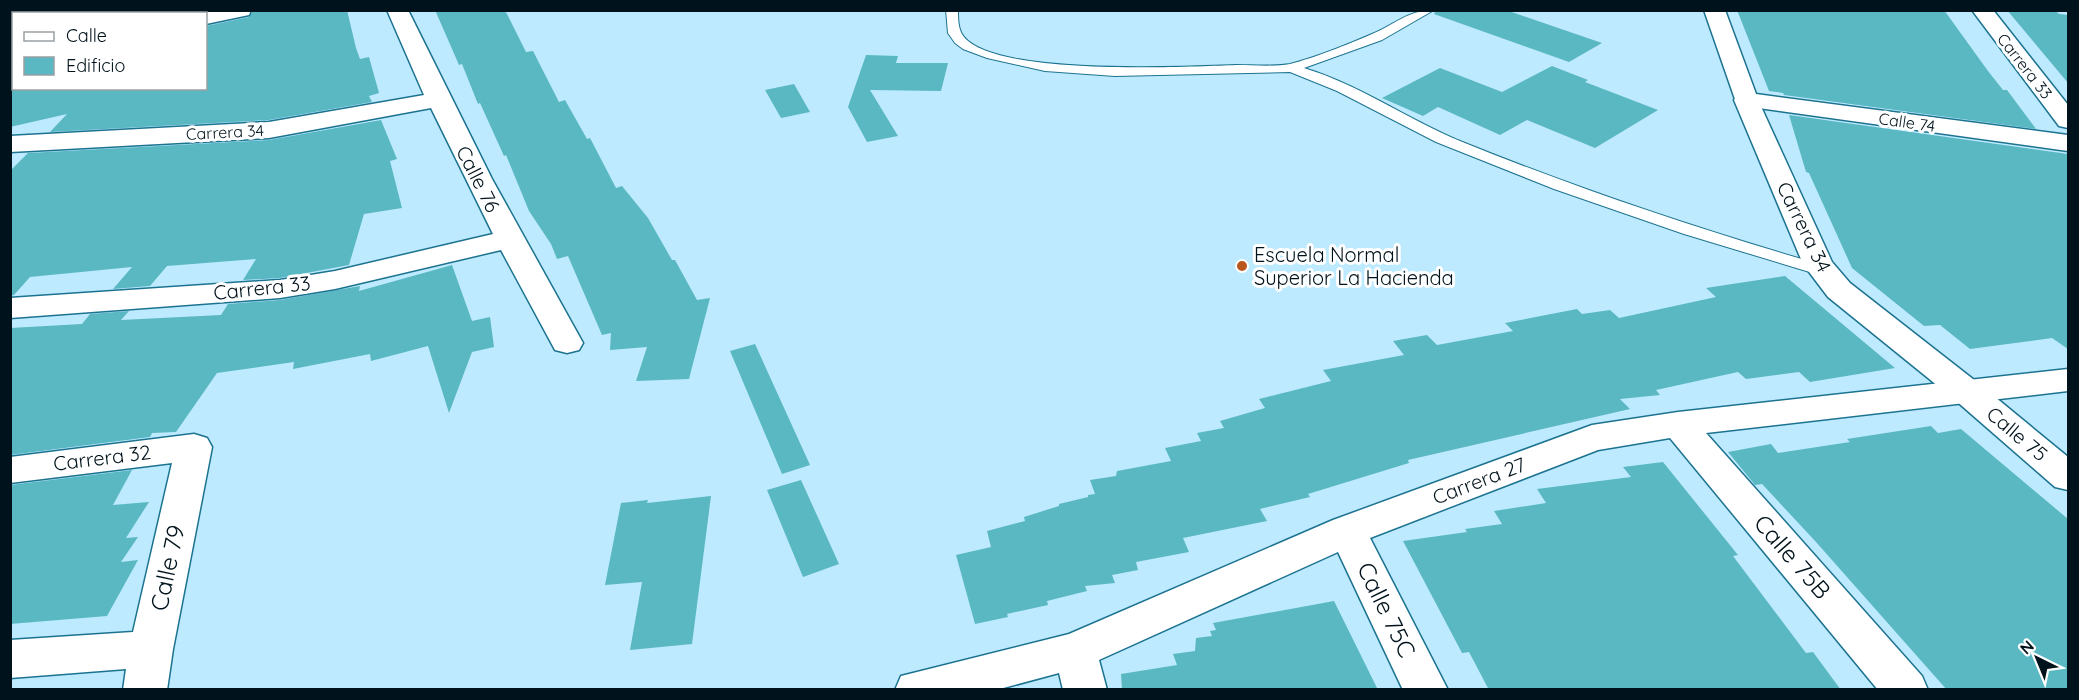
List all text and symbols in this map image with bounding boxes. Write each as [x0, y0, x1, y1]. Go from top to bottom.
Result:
legend [12, 12, 207, 90]
text: Calle [66, 24, 107, 47]
street label: Carrera 33 [1993, 29, 2057, 103]
text: Edificio [66, 54, 125, 77]
street label: Calle 74 [1878, 108, 1936, 136]
street label: Carrera 34 [186, 120, 264, 144]
street label: Calle 76 [451, 141, 506, 216]
street label: Carrera 34 [1772, 177, 1837, 276]
place label: Escuela Normal Superior La Hacienda [1254, 242, 1454, 290]
marker: Escuela Normal Superior La Hacienda [1235, 259, 1249, 273]
street label: Carrera 33 [212, 270, 312, 305]
street label: Calle 75 [1982, 401, 2053, 466]
street label: Carrera 32 [52, 439, 152, 476]
street label: Carrera 27 [1429, 451, 1529, 510]
street label: Calle 75B [1748, 508, 1838, 605]
street label: Calle 79 [143, 522, 191, 613]
street label: Calle 75C [1351, 557, 1423, 662]
north arrow [2007, 628, 2067, 688]
text: N [2016, 636, 2038, 658]

